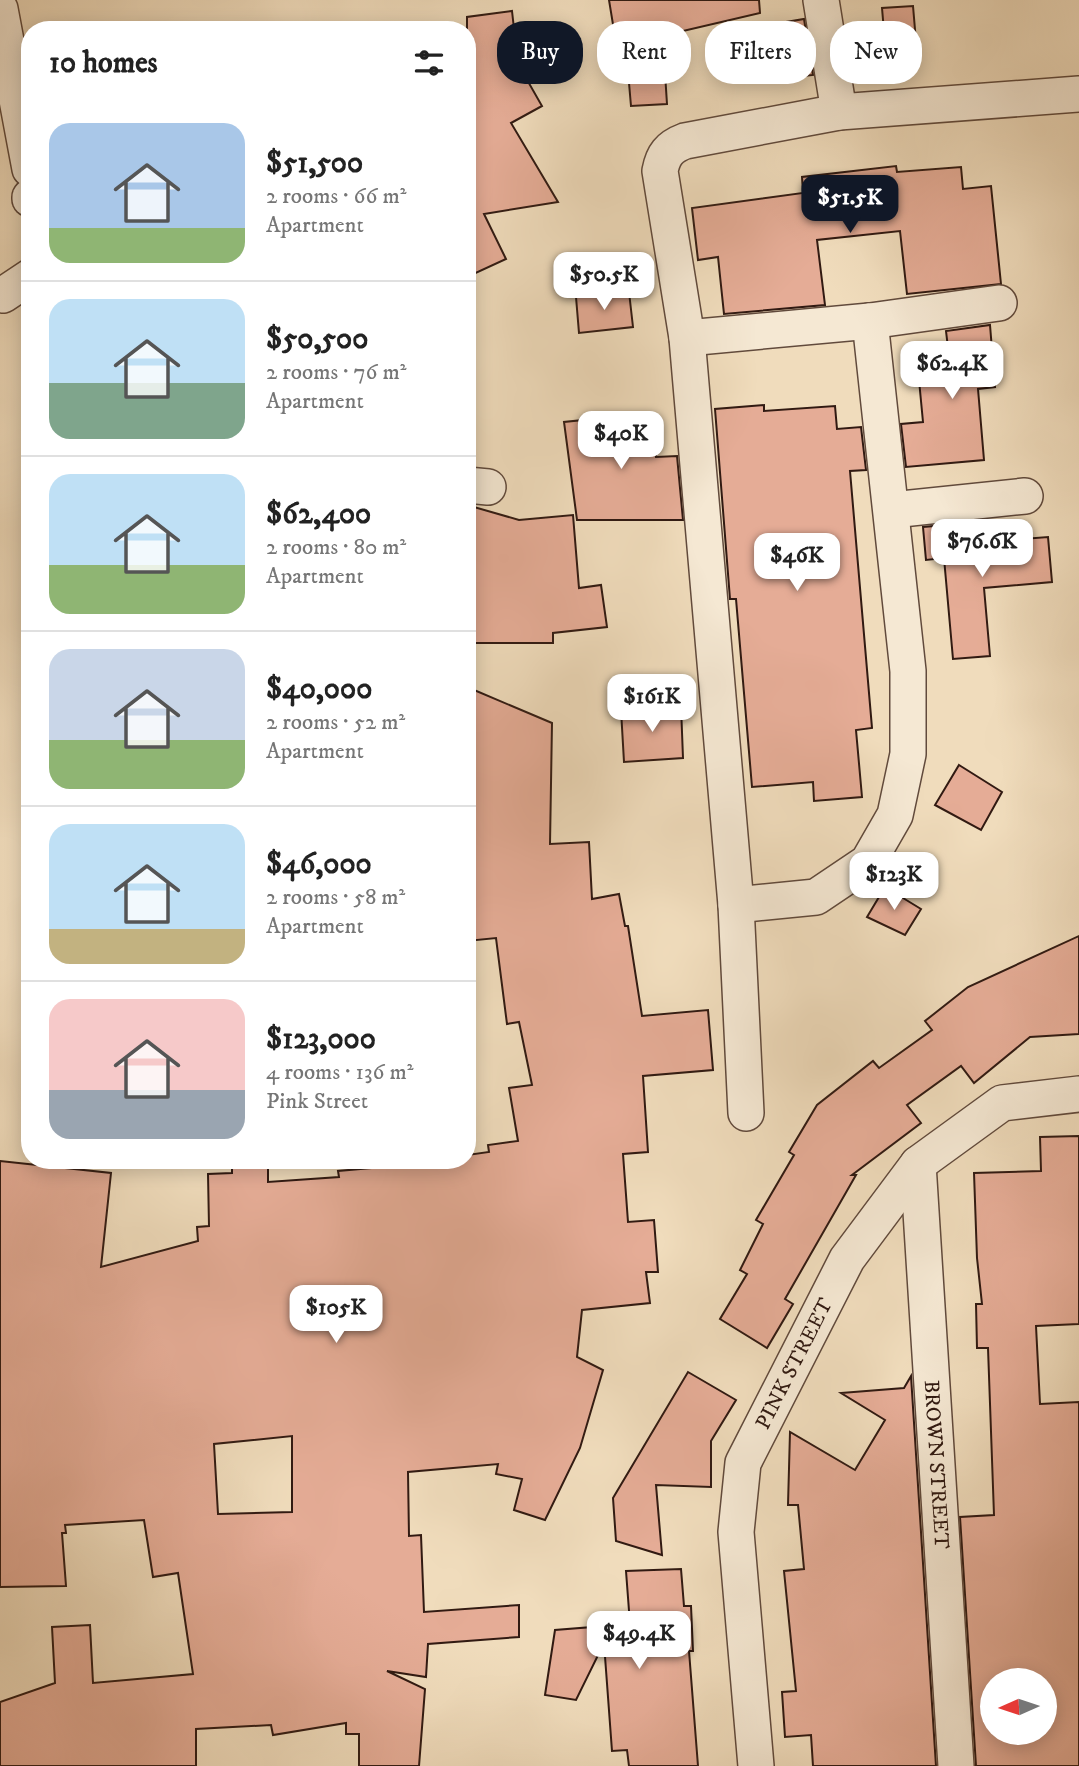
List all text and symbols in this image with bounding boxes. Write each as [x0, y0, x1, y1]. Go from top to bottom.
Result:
chip: Buy [497, 21, 583, 84]
chip: Rent [597, 21, 691, 84]
chip: Filters [705, 21, 816, 84]
chip: New [830, 21, 922, 84]
icon: filters [410, 44, 448, 82]
text: 10 homes [49, 45, 158, 82]
text: $51,500 [266, 145, 363, 182]
icon: home [105, 151, 189, 235]
pin: $51.5K [793, 176, 907, 235]
text: 2 rooms · 66 m² [266, 182, 406, 211]
text: $51.5K [817, 183, 883, 212]
text: Apartment [266, 211, 364, 240]
pin: $50.5K [547, 252, 661, 312]
text: $50.5K [569, 260, 639, 289]
text: $50,500 [266, 321, 368, 358]
icon: home [105, 327, 189, 411]
pin: $62.4K [895, 342, 1009, 401]
text: $62.4K [916, 349, 988, 378]
text: 2 rooms · 76 m² [266, 358, 406, 387]
text: Apartment [266, 387, 364, 416]
pin: $40K [580, 412, 662, 471]
text: $40K [594, 419, 648, 448]
text: $62,400 [266, 496, 371, 533]
icon: home [105, 502, 189, 586]
pin: $76.6K [925, 520, 1039, 579]
text: $76.6K [947, 527, 1017, 556]
text: 2 rooms · 80 m² [266, 533, 406, 562]
pin: $46K [756, 534, 838, 593]
text: $46K [770, 541, 824, 570]
text: Apartment [266, 562, 364, 591]
text: $40,000 [266, 671, 372, 708]
pin: $161K [603, 674, 701, 734]
icon: home [105, 677, 189, 761]
text: $161K [623, 682, 681, 711]
text: 2 rooms · 52 m² [266, 708, 405, 737]
text: Apartment [266, 737, 364, 766]
text: $46,000 [266, 846, 372, 883]
icon: home [105, 852, 189, 936]
pin: $123K [845, 852, 943, 912]
text: $123K [865, 860, 923, 889]
text: 2 rooms · 58 m² [266, 883, 405, 912]
text: Apartment [266, 912, 364, 941]
text: $123,000 [266, 1021, 376, 1058]
icon: home [105, 1027, 189, 1111]
text: 4 rooms · 136 m² [266, 1058, 413, 1087]
text: Pink Street [266, 1087, 368, 1116]
pin: $105K [287, 1286, 385, 1345]
text: $105K [306, 1293, 366, 1322]
street label: PINK STREET [750, 1294, 839, 1434]
street label: BROWN STREET [918, 1379, 954, 1550]
pin: $49.4K [582, 1612, 696, 1671]
text: $49.4K [603, 1619, 675, 1648]
north arrow [980, 1668, 1057, 1745]
map controls [980, 1668, 1057, 1745]

